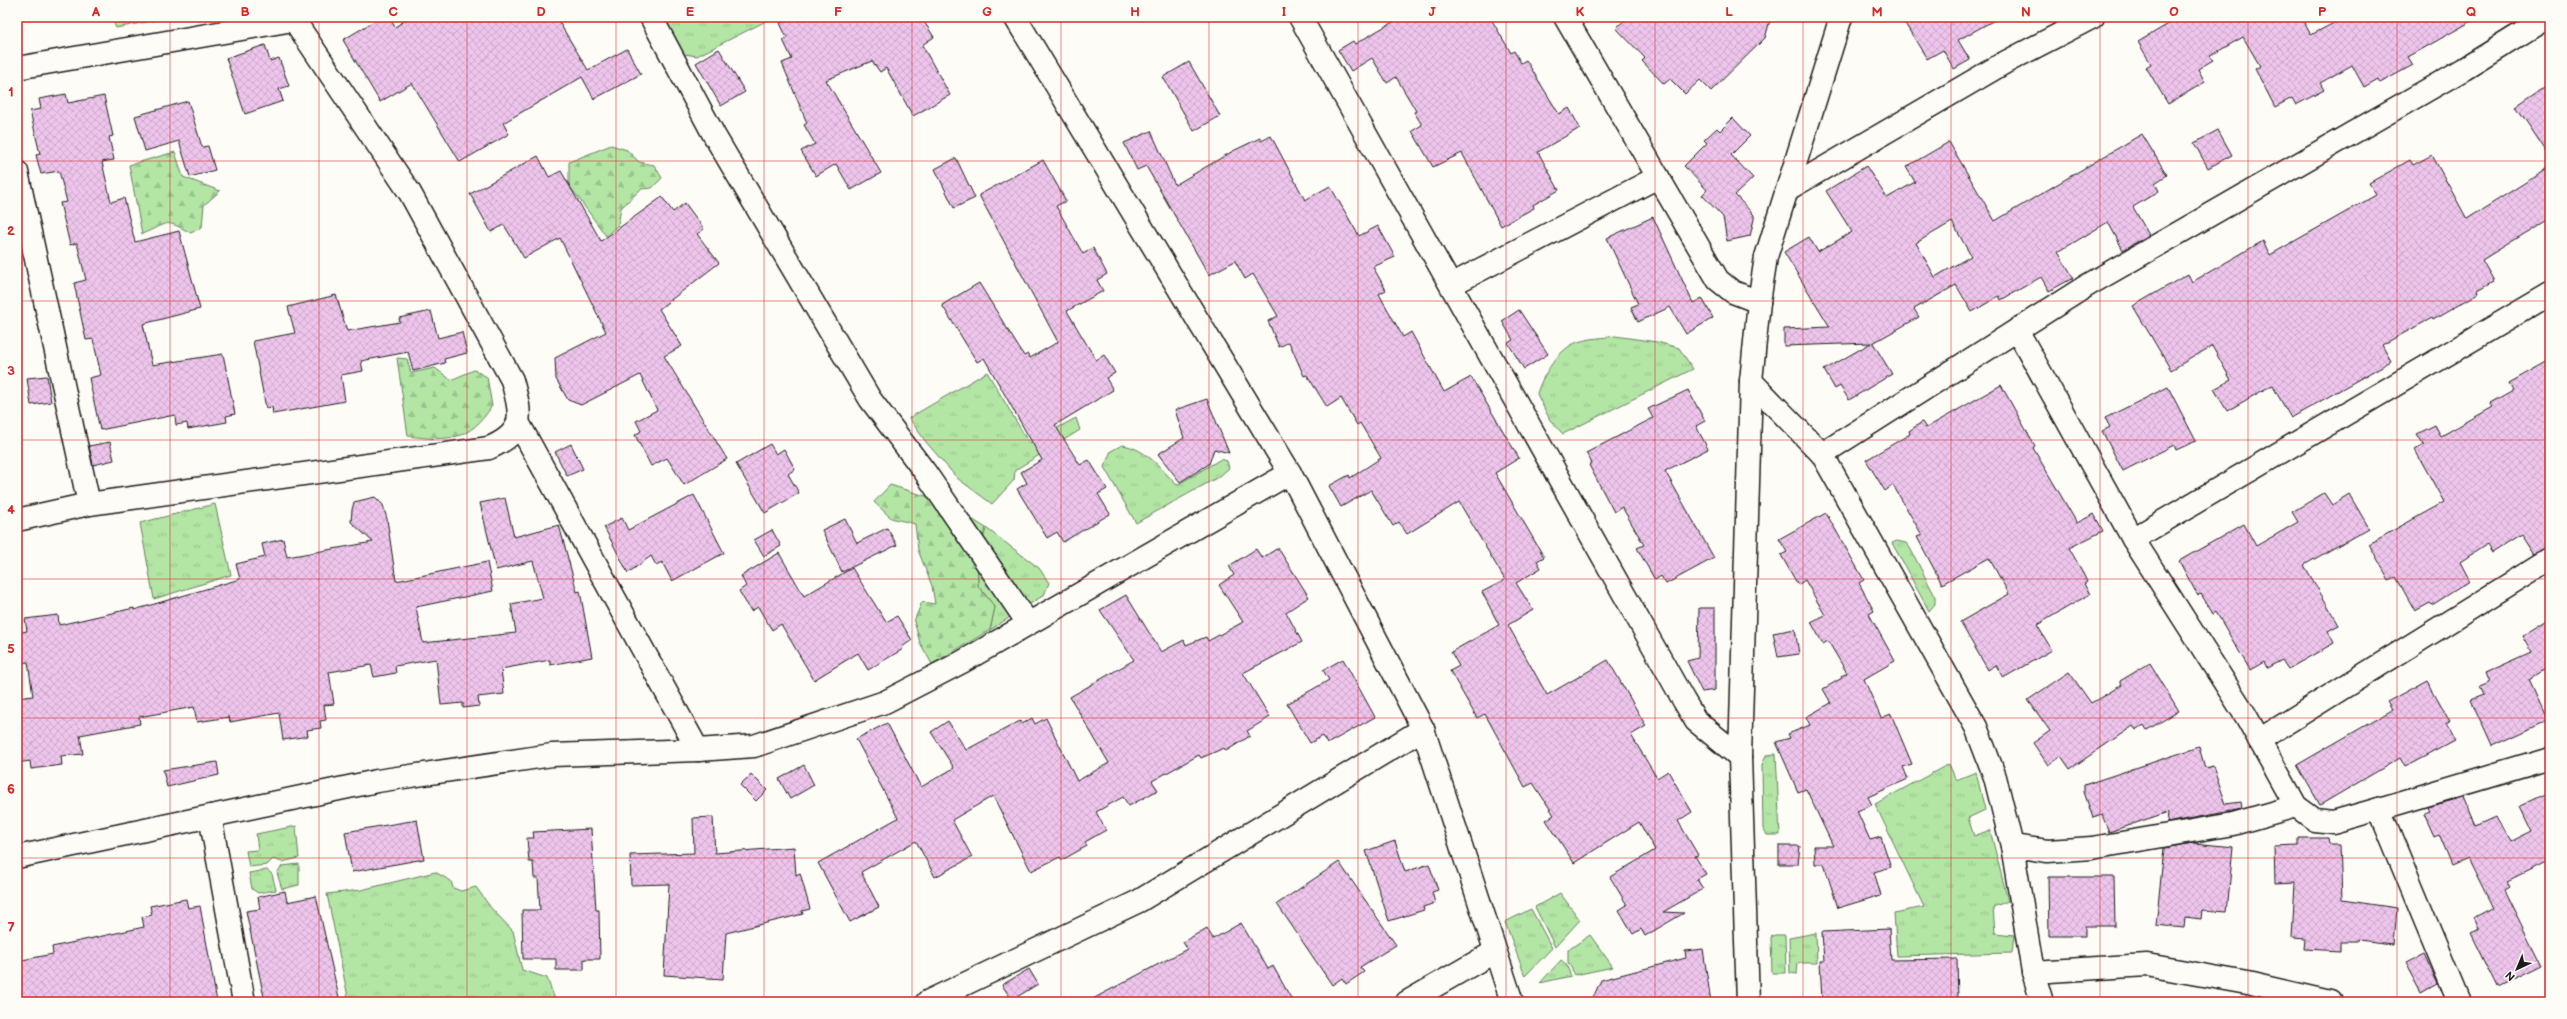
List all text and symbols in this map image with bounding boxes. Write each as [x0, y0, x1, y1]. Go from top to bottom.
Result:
text: A [91, 4, 100, 20]
text: B [240, 4, 250, 20]
text: C [388, 4, 398, 20]
text: D [536, 4, 546, 20]
text: E [686, 4, 695, 20]
text: F [834, 4, 842, 20]
text: G [982, 4, 992, 20]
text: H [1130, 4, 1140, 20]
text: I [1282, 4, 1286, 20]
text: J [1428, 4, 1436, 20]
text: K [1576, 4, 1585, 20]
text: L [1725, 4, 1733, 20]
text: M [1871, 4, 1883, 20]
text: N [2021, 4, 2031, 20]
text: O [2169, 4, 2179, 20]
text: P [2318, 4, 2327, 20]
text: Q [2466, 4, 2476, 20]
text: 1 [8, 84, 14, 100]
text: 2 [7, 223, 15, 239]
text: 3 [7, 363, 15, 379]
text: 4 [7, 502, 15, 518]
text: 5 [7, 641, 15, 657]
text: 6 [7, 781, 15, 797]
text: 7 [7, 920, 15, 936]
north arrow [2497, 949, 2537, 989]
text: N [2503, 968, 2518, 983]

